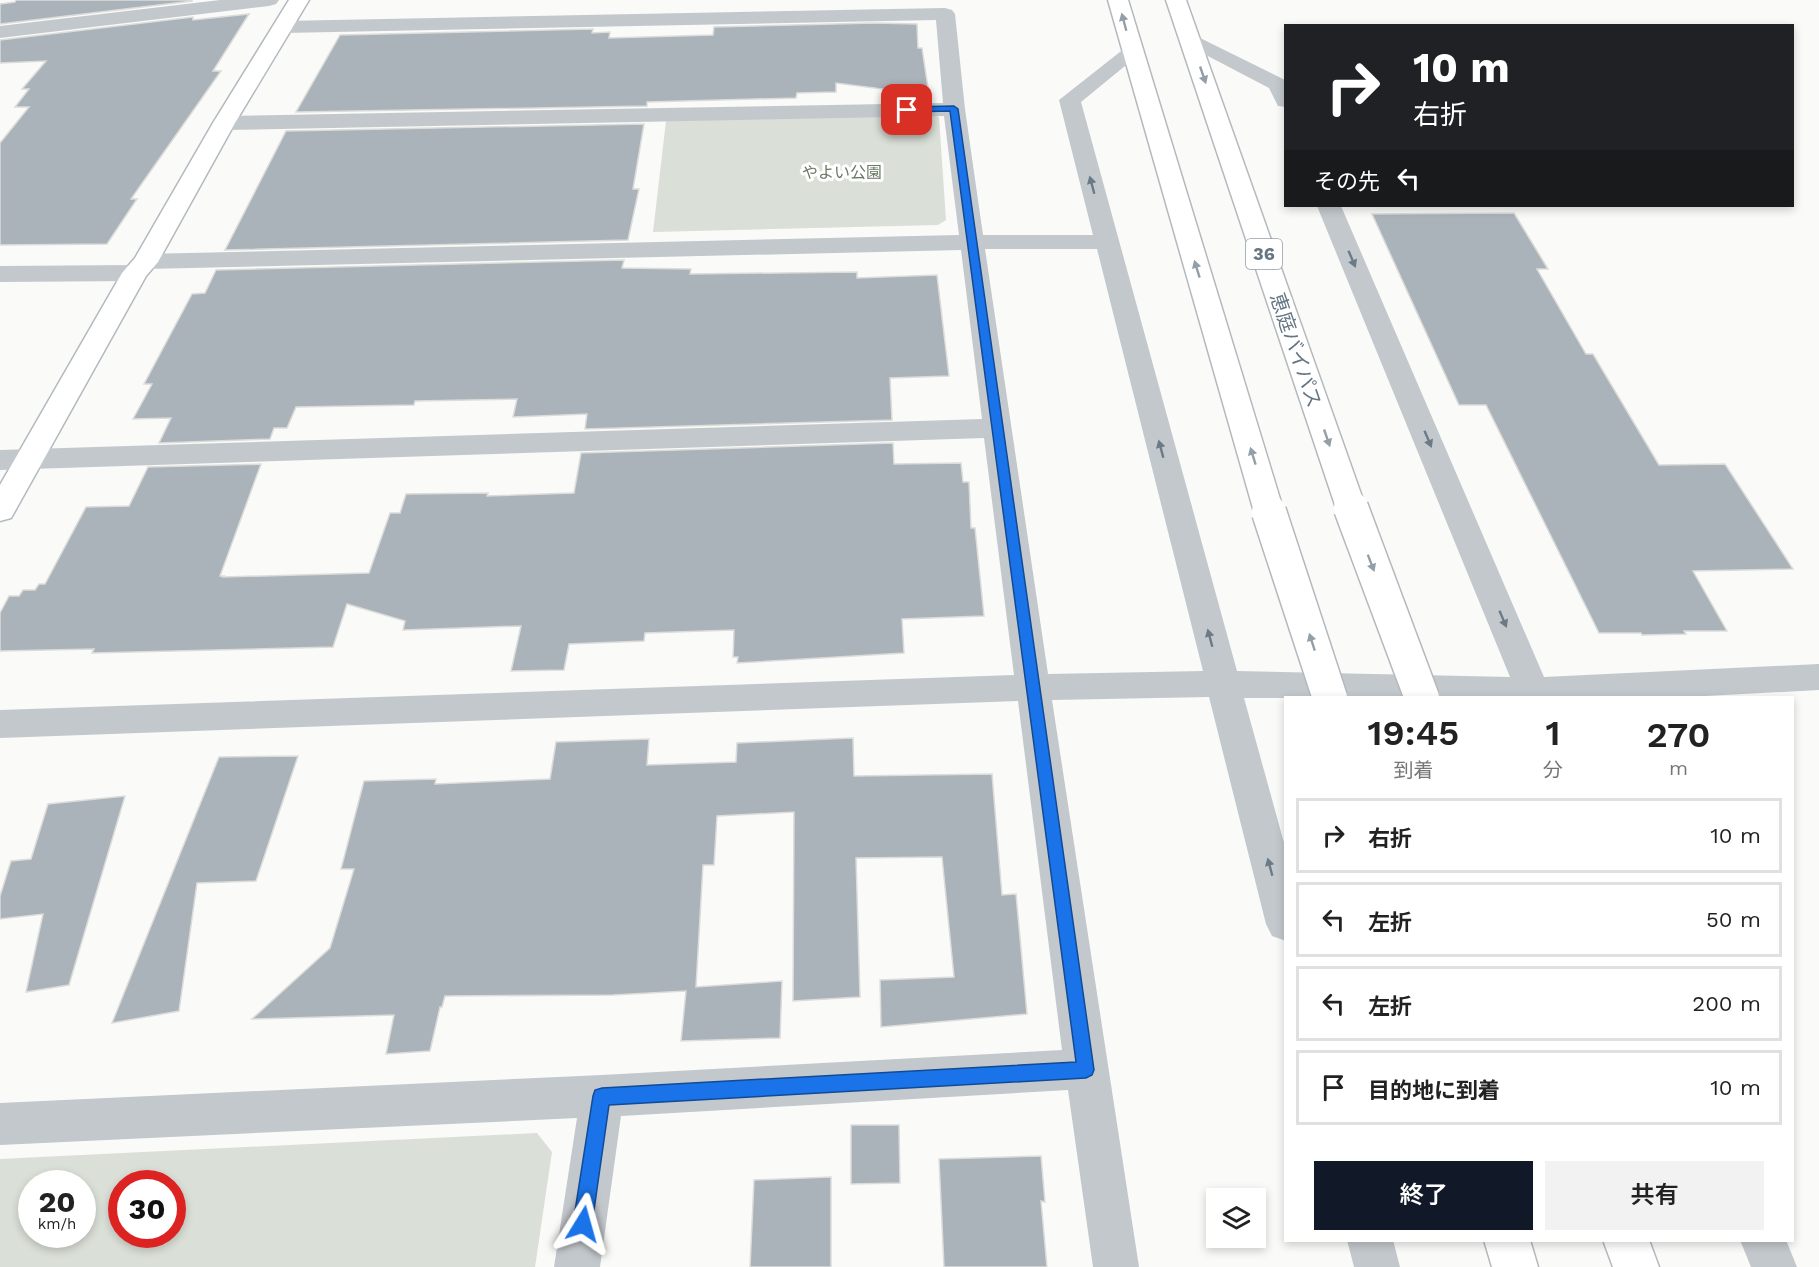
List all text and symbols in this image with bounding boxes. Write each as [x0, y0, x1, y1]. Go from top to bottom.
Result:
one-way arrow [1119, 13, 1128, 31]
text: 10 m [1413, 43, 1510, 92]
icon: right [1314, 48, 1392, 126]
one-way arrow [1198, 66, 1208, 84]
pin [881, 84, 932, 135]
icon: arrive [890, 93, 923, 126]
text: 右折 [1413, 99, 1467, 131]
icon: left [1392, 162, 1425, 195]
park label: やよい公園 [802, 163, 882, 182]
text: その先 [1314, 169, 1380, 194]
one-way arrow [1087, 176, 1097, 194]
road number: 36 [1246, 239, 1282, 269]
one-way arrow [1347, 251, 1357, 269]
one-way arrow [1192, 260, 1201, 278]
street label: 恵庭バイパス [1265, 290, 1327, 410]
one-way arrow [1322, 429, 1332, 447]
one-way arrow [1423, 431, 1433, 449]
one-way arrow [1156, 440, 1165, 458]
one-way arrow [1248, 447, 1257, 465]
one-way arrow [1367, 554, 1376, 572]
one-way arrow [1499, 610, 1508, 628]
one-way arrow [1205, 629, 1214, 647]
one-way arrow [1306, 633, 1316, 651]
text: 19:45 [1368, 712, 1459, 754]
text: 1 [1545, 712, 1560, 754]
text: 270 [1646, 714, 1710, 756]
text: m [1669, 756, 1688, 780]
text: 到着 [1393, 758, 1433, 782]
text: 分 [1543, 758, 1563, 782]
icon: right [1317, 819, 1350, 852]
text: 10 m [1710, 823, 1761, 848]
text: 右折 [1368, 826, 1412, 851]
one-way arrow [1265, 858, 1275, 876]
icon: left [1317, 903, 1350, 936]
text: 50 m [1706, 907, 1761, 932]
text: 左折 [1368, 910, 1412, 935]
icon: left [1317, 987, 1350, 1020]
text: 200 m [1692, 991, 1761, 1016]
text: 左折 [1368, 994, 1412, 1019]
icon: arrive [1317, 1071, 1350, 1104]
text: 10 m [1710, 1075, 1761, 1100]
text: 目的地に到着 [1368, 1078, 1500, 1103]
button: 終了 [1314, 1161, 1533, 1230]
button: 共有 [1545, 1161, 1764, 1230]
speed limit sign: 30 [108, 1170, 186, 1248]
text: 20 [38, 1184, 76, 1219]
map controls [1206, 1188, 1266, 1248]
button: layers [1206, 1188, 1266, 1248]
position arrow [551, 1192, 615, 1256]
text: km/h [38, 1215, 76, 1233]

